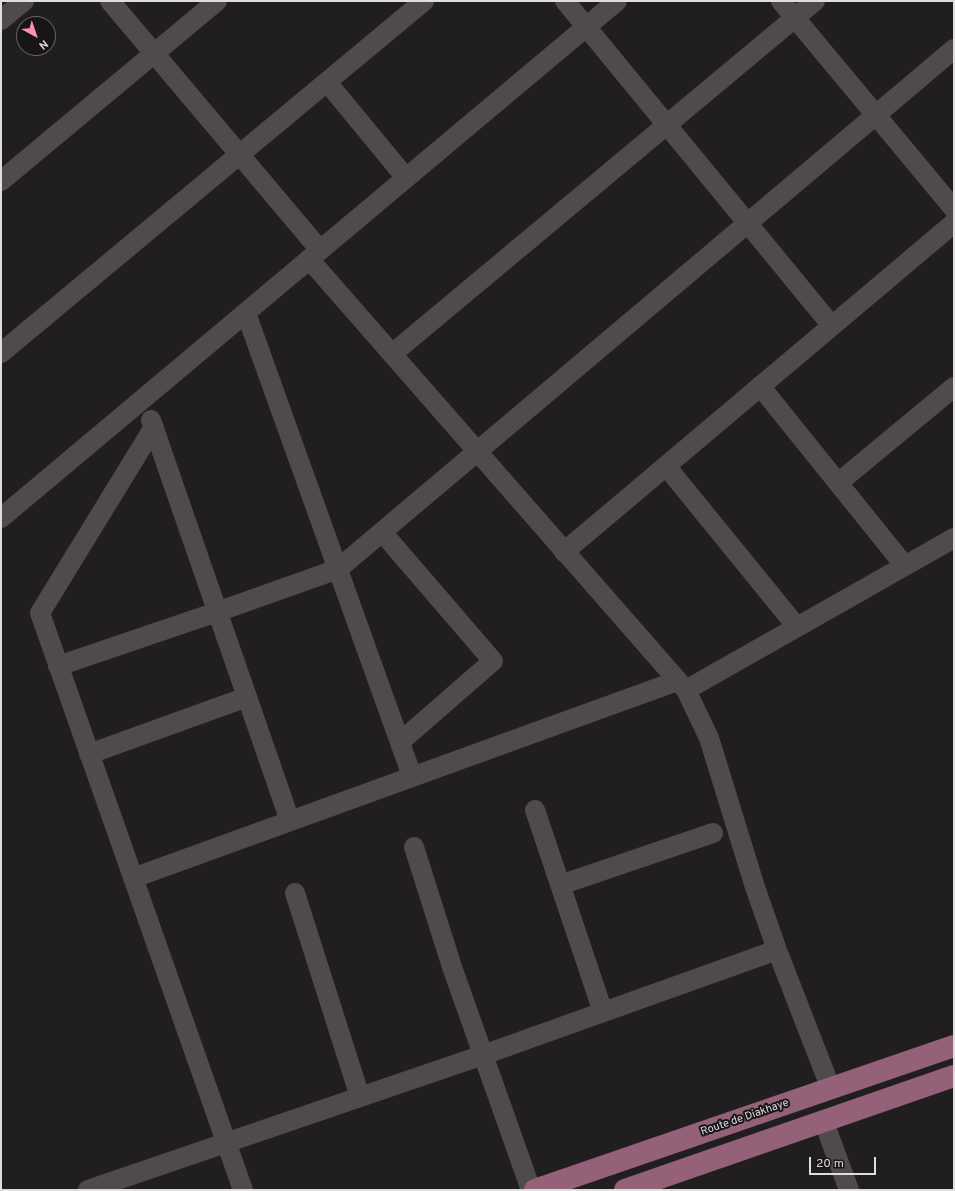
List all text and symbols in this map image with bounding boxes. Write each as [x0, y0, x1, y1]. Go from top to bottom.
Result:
north arrow [16, 16, 56, 56]
text: N [36, 37, 51, 52]
street label: Route de Diakhaye [699, 1097, 791, 1139]
scale bar [811, 1149, 878, 1175]
text: 20 m [816, 1156, 844, 1172]

